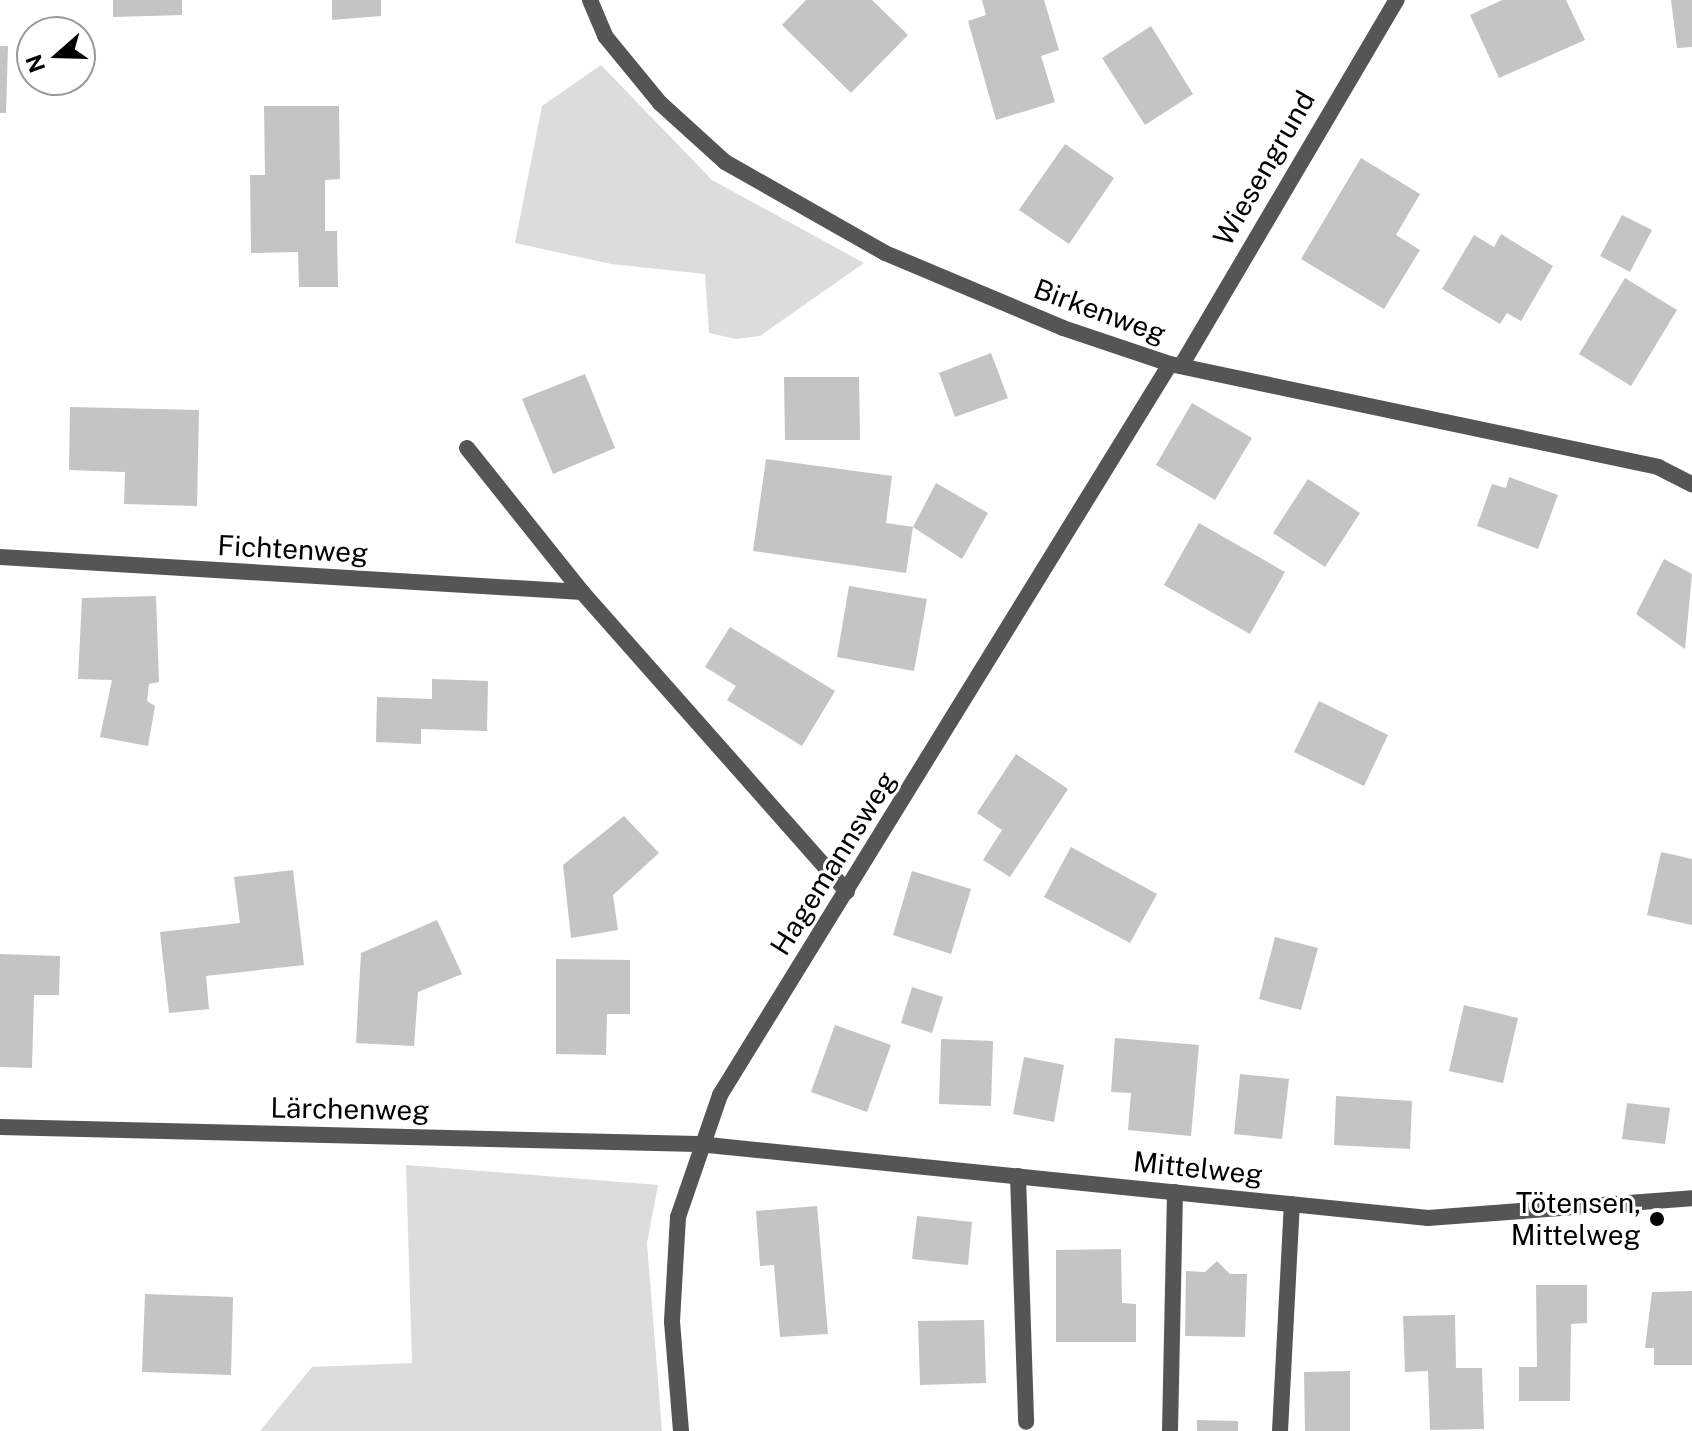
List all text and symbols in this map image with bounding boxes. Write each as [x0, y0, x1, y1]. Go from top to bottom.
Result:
north arrow [16, 16, 96, 96]
text: N [20, 51, 50, 76]
street label: Wiesengrund [1206, 85, 1322, 251]
street label: Birkenweg [1029, 272, 1171, 350]
street label: Fichtenweg [217, 528, 369, 570]
street label: Hagemannsweg [763, 765, 903, 961]
street label: Lärchenweg [270, 1091, 430, 1127]
street label: Mittelweg [1131, 1144, 1265, 1192]
place label: Tötensen, Mittelweg [1511, 1186, 1641, 1252]
marker: Tötensen, Mittelweg [1648, 1210, 1666, 1228]

